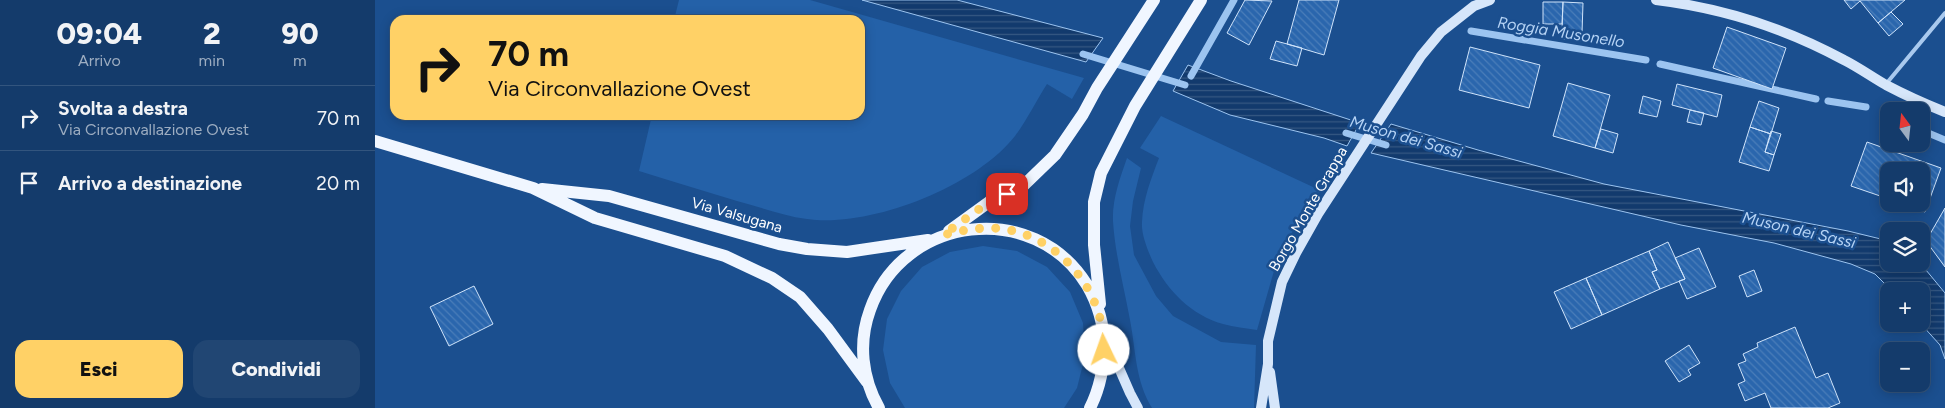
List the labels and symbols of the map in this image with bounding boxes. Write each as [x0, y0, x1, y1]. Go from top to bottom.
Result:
water label: Roggia Musonello [1496, 13, 1626, 51]
north arrow [1880, 102, 1930, 152]
water label: Muson dei Sassi [1348, 112, 1465, 162]
street label: Borgo Monte Grappa [1265, 143, 1351, 275]
pin [986, 173, 1028, 215]
street label: Via Valsugana [689, 193, 785, 237]
water label: Muson dei Sassi [1740, 208, 1858, 252]
position arrow [1077, 323, 1129, 375]

